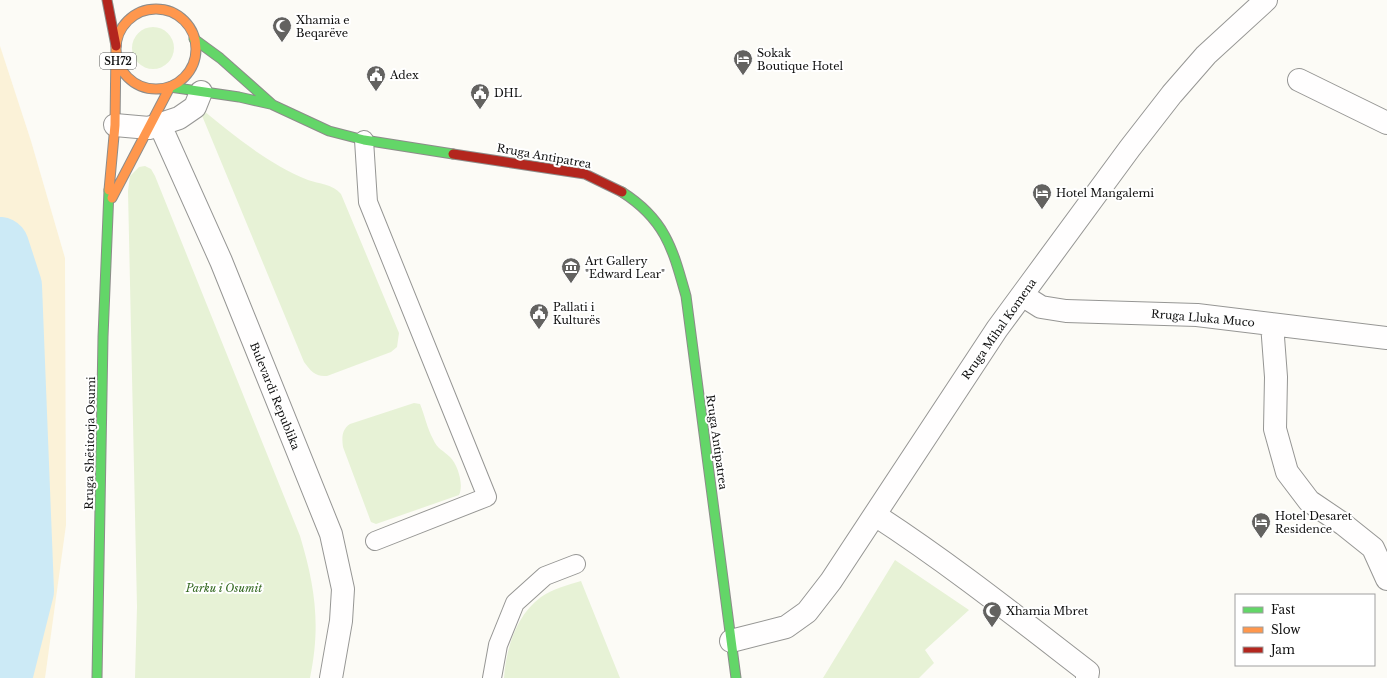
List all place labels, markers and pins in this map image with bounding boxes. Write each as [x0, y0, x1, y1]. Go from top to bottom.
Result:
place label: Xhamia e Beqarëve [296, 13, 350, 40]
mosque icon: Xhamia e Beqarëve [271, 15, 293, 43]
place label: Sokak Boutique Hotel [757, 46, 843, 73]
hotel icon: Sokak Boutique Hotel [732, 48, 754, 76]
public building icon: Adex [365, 64, 387, 92]
place label: Adex [389, 68, 419, 82]
public building icon: DHL [469, 82, 491, 110]
place label: DHL [494, 86, 522, 100]
hotel icon: Hotel Mangalemi [1031, 182, 1053, 210]
place label: Hotel Mangalemi [1056, 186, 1154, 200]
place label: Art Gallery "Edward Lear" [584, 254, 665, 281]
museum icon: Art Gallery "Edward Lear" [560, 256, 582, 284]
place label: Pallati i Kulturës [553, 300, 600, 327]
public building icon: Pallati i Kulturës [528, 302, 550, 330]
place label: Hotel Desaret Residence [1275, 509, 1353, 536]
hotel icon: Hotel Desaret Residence [1250, 511, 1272, 539]
mosque icon: Xhamia Mbret [981, 600, 1003, 628]
place label: Xhamia Mbret [1006, 604, 1089, 618]

